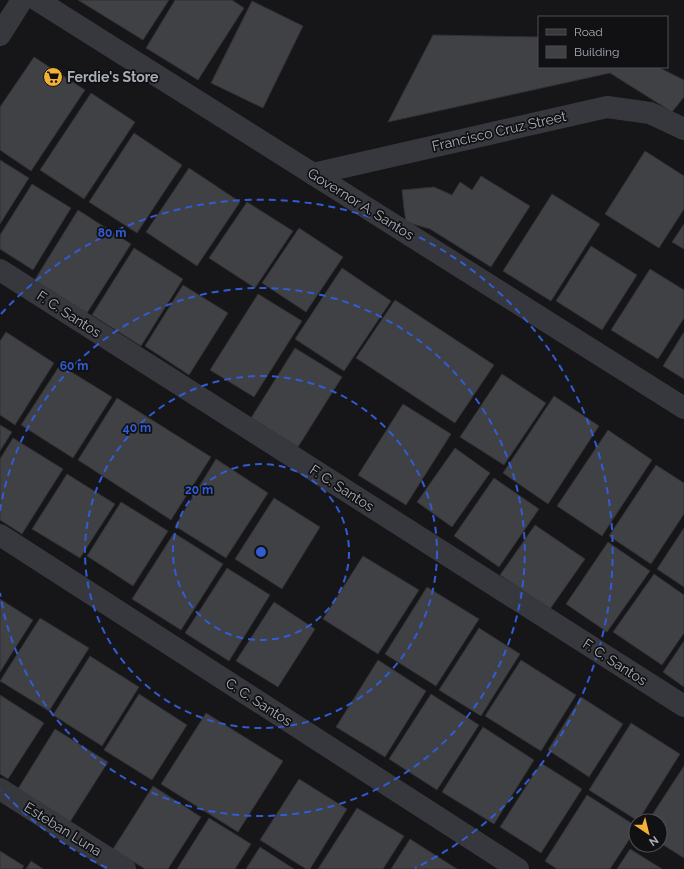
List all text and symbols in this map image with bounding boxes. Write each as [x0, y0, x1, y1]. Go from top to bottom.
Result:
legend [538, 16, 668, 68]
text: Road [574, 25, 603, 39]
text: Building [574, 45, 620, 59]
supermarket icon: Ferdie's Store [42, 66, 64, 88]
place label: Ferdie's Store [67, 69, 159, 85]
street label: Francisco Cruz Street [430, 108, 568, 154]
street label: Governor A. Santos [305, 165, 417, 243]
text: 80 m [98, 226, 126, 240]
street label: F. C. Santos [34, 287, 104, 341]
text: 60 m [60, 359, 88, 373]
text: 40 m [123, 421, 151, 435]
street label: F. C. Santos [307, 461, 377, 515]
text: 20 m [185, 483, 213, 497]
centre of rings [254, 545, 268, 559]
street label: F. C. Santos [580, 635, 650, 689]
street label: C. C. Santos [223, 675, 295, 729]
street label: Esteban Luna [21, 799, 105, 859]
north arrow [628, 813, 668, 853]
text: N [646, 833, 661, 849]

